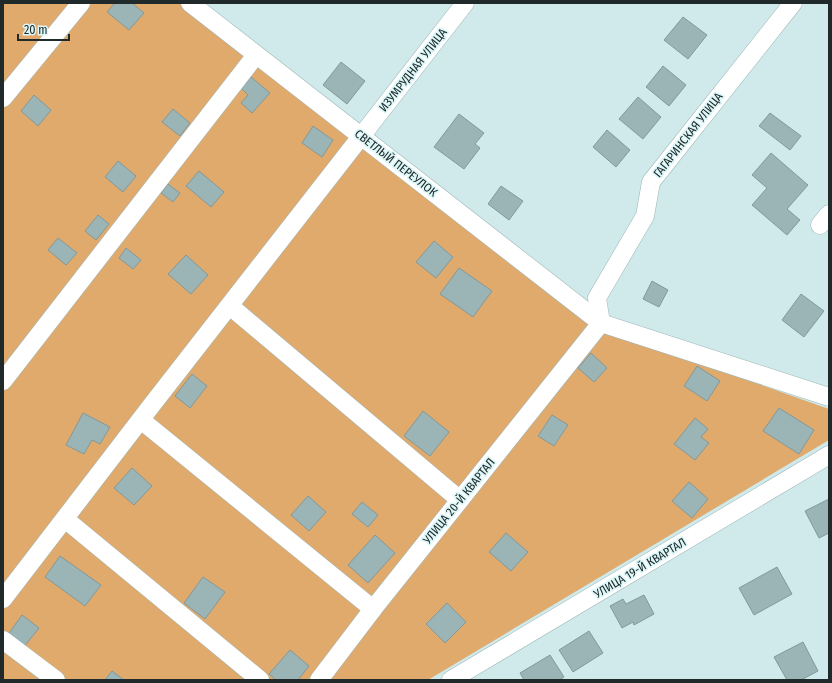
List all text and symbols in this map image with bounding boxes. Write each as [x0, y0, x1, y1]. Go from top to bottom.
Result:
scale bar [18, 16, 69, 42]
text: 20 m [24, 23, 48, 37]
street label: ИЗУМРУДНАЯ УЛИЦА [376, 25, 450, 114]
street label: ГАГАРИНСКАЯ УЛИЦА [651, 89, 726, 180]
street label: СВЕТЛЫЙ ПЕРЕУЛОК [352, 126, 441, 200]
street label: УЛИЦА 20-Й КВАРТАЛ [419, 455, 498, 547]
street label: УЛИЦА 19-Й КВАРТАЛ [590, 534, 689, 602]

